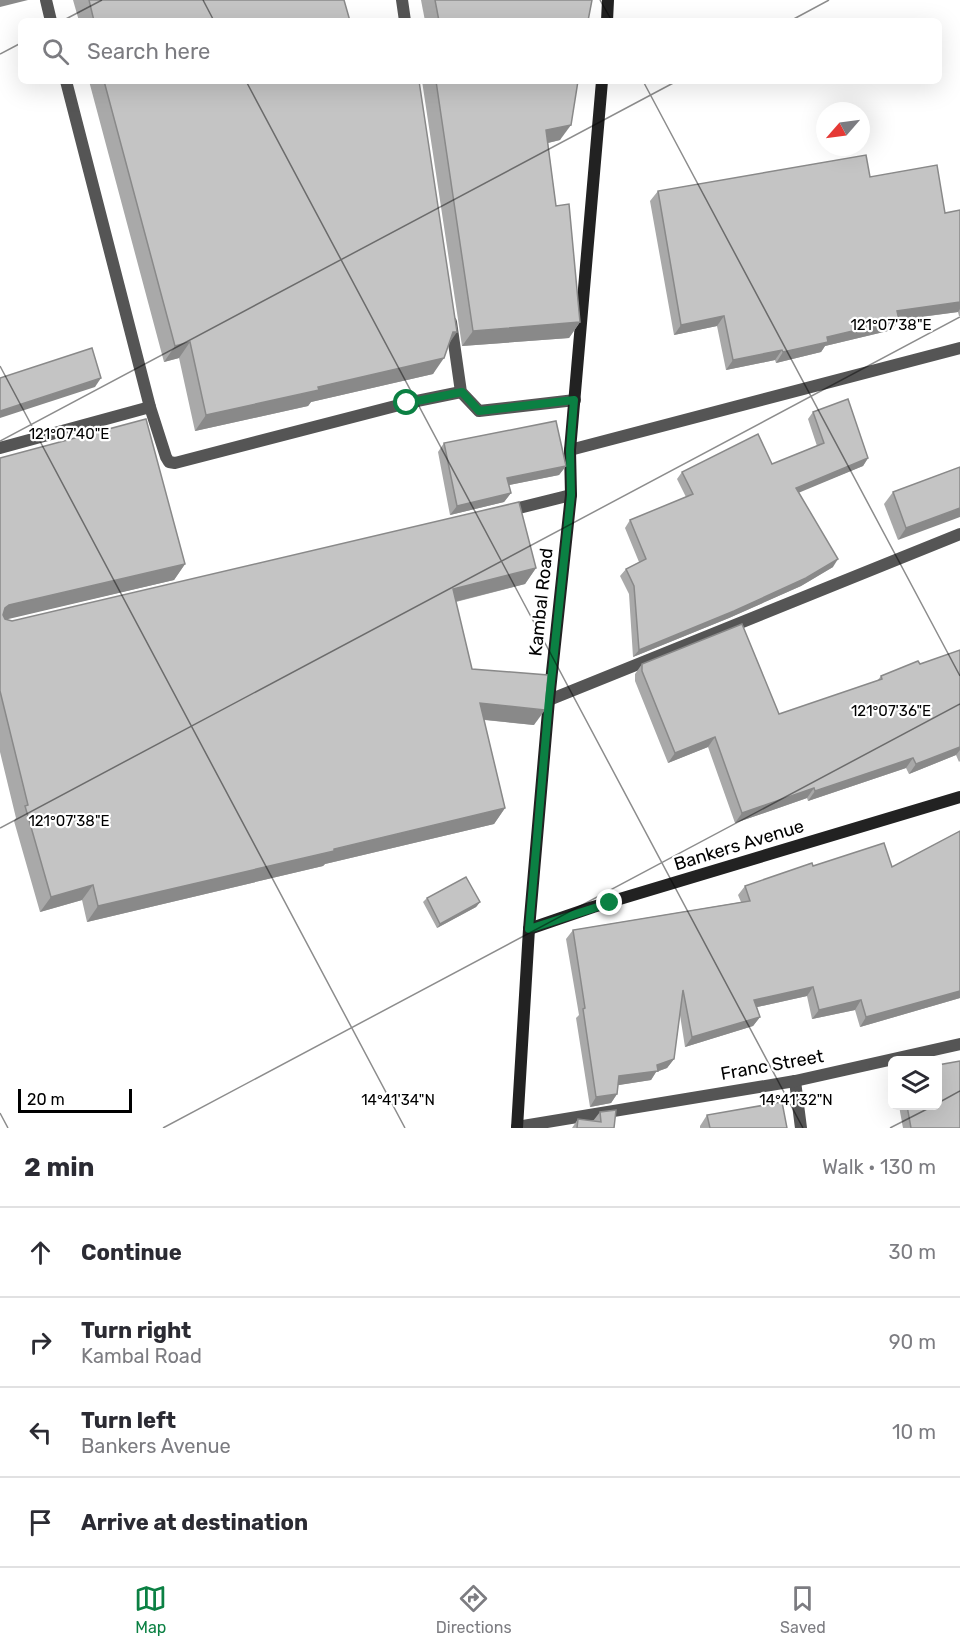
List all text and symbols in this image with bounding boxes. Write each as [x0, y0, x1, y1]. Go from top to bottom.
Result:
search box [18, 18, 942, 84]
icon: search [39, 35, 72, 68]
text: Search here [87, 38, 210, 65]
north arrow [816, 102, 870, 156]
text: 121°07'38"E [850, 316, 932, 334]
route start [393, 389, 419, 415]
text: 121°07'40"E [29, 425, 109, 443]
street label: Kambal Road [524, 547, 558, 657]
text: 121°07'36"E [851, 702, 931, 720]
text: 121°07'38"E [28, 812, 110, 830]
street label: Bankers Avenue [671, 815, 807, 875]
route end [596, 889, 622, 915]
street label: Franc Street [719, 1045, 825, 1085]
map controls [888, 1056, 942, 1110]
button: layers [888, 1056, 942, 1110]
scale bar [18, 1086, 132, 1114]
text: 20 m [27, 1090, 65, 1109]
text: 14°41'34"N [361, 1091, 435, 1109]
text: 14°41'32"N [759, 1091, 833, 1109]
text: 2 min [24, 1152, 94, 1183]
text: Walk · 130 m [822, 1155, 936, 1179]
icon: ahead [24, 1236, 57, 1269]
text: Continue [81, 1239, 182, 1266]
text: 30 m [889, 1240, 936, 1264]
text: Turn right [81, 1317, 191, 1344]
icon: right [24, 1326, 57, 1359]
text: 90 m [889, 1330, 936, 1354]
text: Kambal Road [81, 1344, 202, 1368]
text: Turn left [81, 1407, 176, 1434]
icon: left [24, 1416, 57, 1449]
text: 10 m [892, 1420, 936, 1444]
text: Bankers Avenue [81, 1434, 231, 1458]
icon: arrive [24, 1506, 57, 1539]
text: Arrive at destination [81, 1509, 308, 1536]
tab: Map [134, 1582, 167, 1637]
tab: Directions [436, 1582, 512, 1637]
tab: Saved [780, 1582, 826, 1637]

